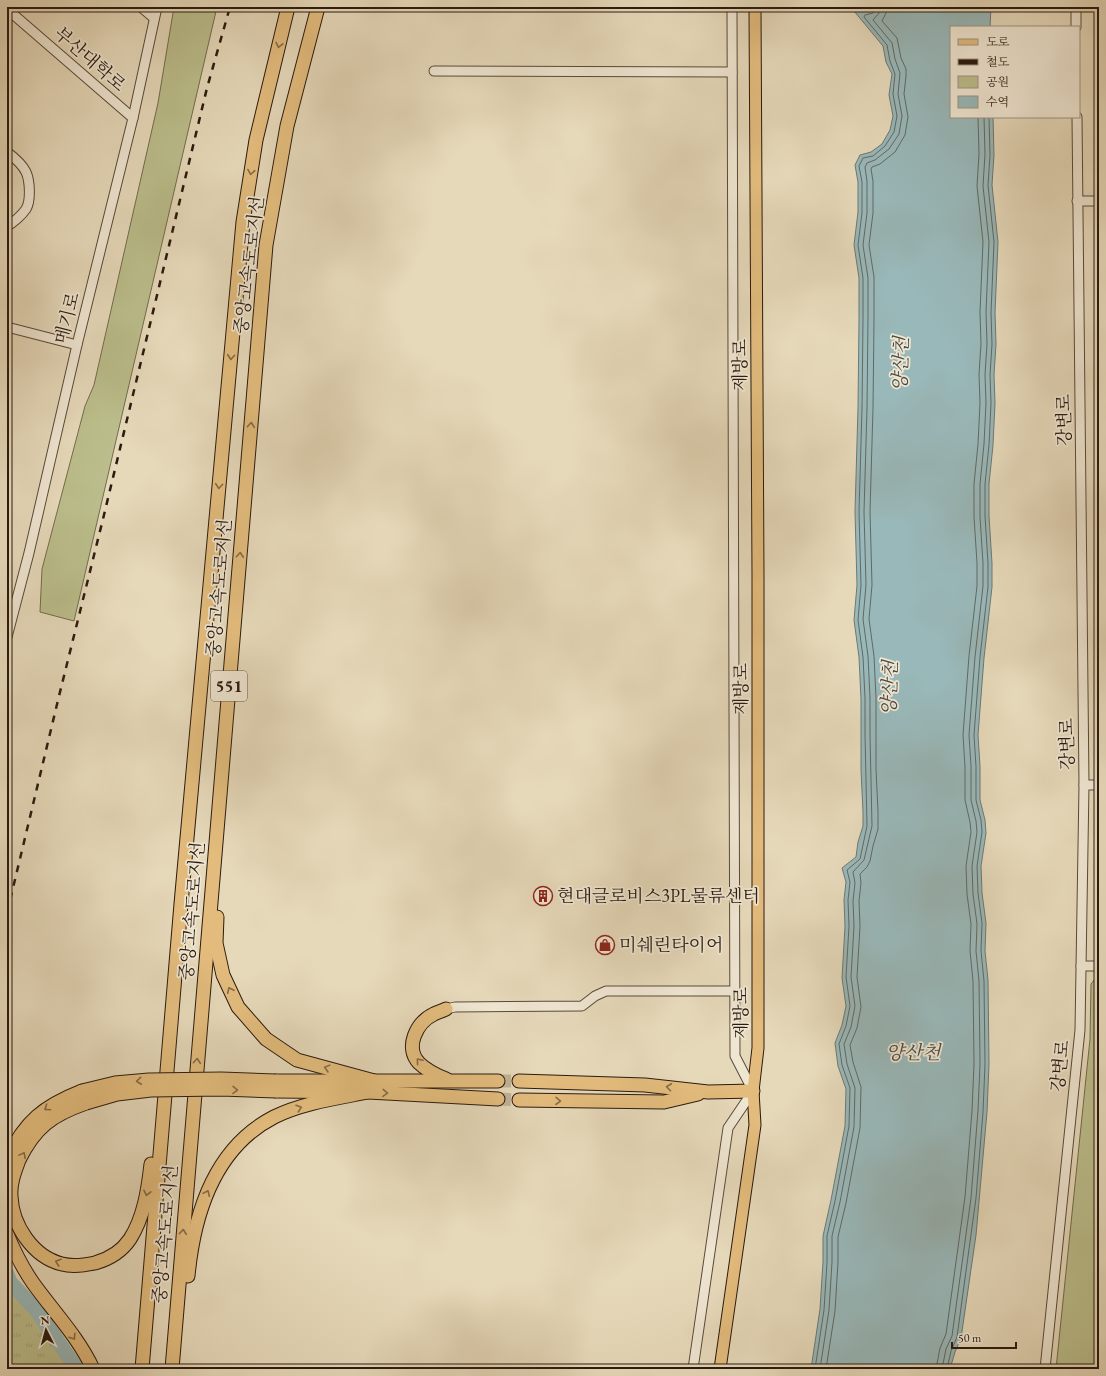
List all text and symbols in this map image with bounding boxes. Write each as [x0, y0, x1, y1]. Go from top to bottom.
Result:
street label: 부산대학로 [50, 21, 131, 96]
legend [950, 26, 1080, 118]
text: 도로 [986, 34, 1010, 50]
one-way arrow [275, 42, 283, 48]
text: 철도 [986, 54, 1010, 70]
text: 공원 [986, 74, 1009, 90]
text: 수역 [986, 94, 1009, 110]
one-way arrow [247, 169, 256, 175]
street label: 중앙고속도로지선 [229, 195, 268, 335]
street label: 메기로 [49, 290, 84, 346]
water label: 양산천 [887, 334, 914, 392]
street label: 제방로 [728, 339, 751, 391]
one-way arrow [227, 354, 236, 360]
street label: 강변로 [1052, 394, 1075, 446]
one-way arrow [247, 422, 256, 428]
one-way arrow [215, 483, 224, 489]
street label: 중앙고속도로지선 [201, 518, 236, 658]
one-way arrow [236, 552, 245, 558]
water label: 양산천 [876, 658, 903, 716]
street label: 제방로 [729, 663, 752, 715]
road number: 551 [211, 671, 247, 701]
street label: 강변로 [1055, 718, 1078, 770]
street label: 중앙고속도로지선 [174, 841, 209, 981]
place label: 현대글로비스3PL물류센터 [557, 884, 760, 907]
building icon: 현대글로비스3PL물류센터 [532, 885, 554, 907]
place label: 미쉐린타이어 [619, 933, 723, 956]
shop icon: 미쉐린타이어 [594, 934, 616, 956]
one-way arrow [227, 987, 235, 994]
street label: 제방로 [729, 987, 752, 1039]
street label: 강변로 [1045, 1039, 1074, 1093]
water label: 양산천 [885, 1040, 942, 1065]
one-way arrow [193, 1058, 202, 1064]
one-way arrow [417, 1059, 424, 1066]
one-way arrow [324, 1065, 330, 1073]
one-way arrow [136, 1076, 142, 1085]
one-way arrow [666, 1083, 672, 1092]
one-way arrow [232, 1085, 238, 1094]
one-way arrow [382, 1089, 388, 1098]
one-way arrow [555, 1096, 561, 1105]
one-way arrow [44, 1103, 51, 1111]
one-way arrow [295, 1105, 302, 1113]
one-way arrow [18, 1152, 25, 1159]
street label: 중앙고속도로지선 [147, 1164, 182, 1304]
one-way arrow [143, 1190, 151, 1196]
one-way arrow [202, 1190, 210, 1197]
one-way arrow [179, 1229, 188, 1235]
one-way arrow [55, 1258, 62, 1267]
north arrow [26, 1310, 66, 1350]
text: N [40, 1313, 50, 1327]
scale bar [952, 1324, 1016, 1350]
text: 50 m [958, 1330, 982, 1346]
one-way arrow [68, 1333, 76, 1340]

